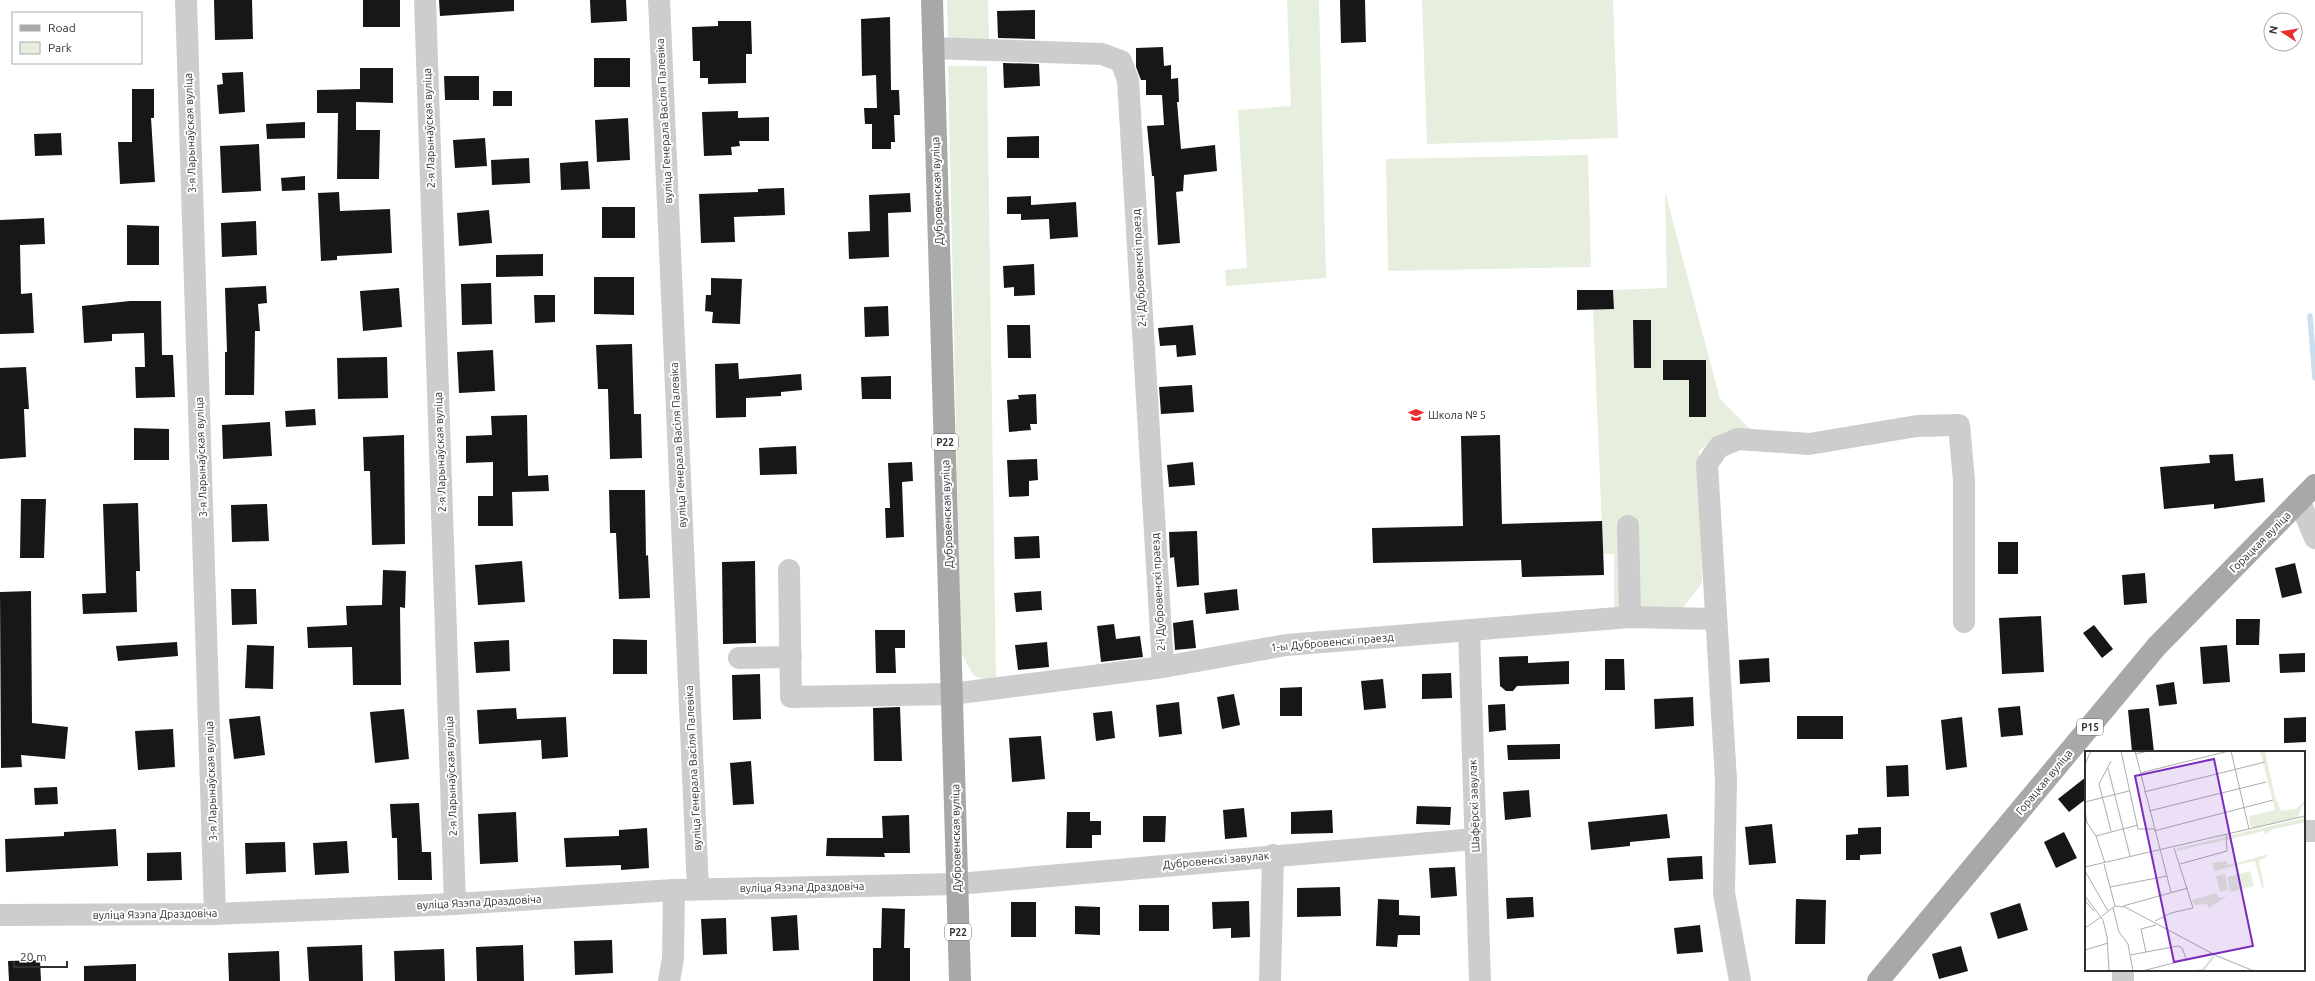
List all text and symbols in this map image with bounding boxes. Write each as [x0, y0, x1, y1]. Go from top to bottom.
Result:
legend [12, 12, 142, 64]
north arrow [2263, 12, 2303, 52]
text: Road [48, 21, 76, 34]
text: N [2266, 25, 2280, 35]
street label: вуліца Генерала Васіля Палевіка [654, 38, 674, 204]
text: Park [48, 41, 72, 54]
street label: 2-я Ларынаўская вуліца [421, 68, 437, 188]
street label: 3-я Ларынаўская вуліца [182, 73, 198, 193]
street label: Дубровенская вуліца [929, 137, 945, 245]
street label: 2-і Дубровенскі праезд [1130, 208, 1148, 327]
street label: вуліца Генерала Васіля Палевіка [668, 362, 688, 528]
street label: 2-я Ларынаўская вуліца [432, 392, 448, 512]
street label: 3-я Ларынаўская вуліца [193, 397, 209, 517]
school or university icon: Школа № 5 [1407, 406, 1425, 424]
place label: Школа № 5 [1428, 409, 1486, 421]
road number: Р22 [932, 434, 958, 450]
street label: Дубровенская вуліца [939, 460, 955, 568]
street label: Горацкая вуліца [2227, 509, 2293, 575]
street label: 2-і Дубровенскі праезд [1149, 532, 1167, 651]
street label: 1-ы Дубровенскі праезд [1270, 631, 1395, 653]
street label: вуліца Генерала Васіля Палевіка [683, 685, 703, 851]
street label: 2-я Ларынаўская вуліца [443, 716, 459, 836]
road number: Р15 [2077, 719, 2103, 735]
street label: 3-я Ларынаўская вуліца [203, 721, 219, 841]
street label: Горацкая вуліца [2013, 747, 2075, 817]
inset map [2085, 751, 2305, 971]
street label: Шафёрскі завулак [1466, 759, 1482, 853]
street label: Дубровенская вуліца [949, 784, 963, 892]
street label: Дубровенскі завулак [1162, 849, 1270, 871]
street label: вуліца Язэпа Драздовіча [739, 880, 865, 894]
street label: вуліца Язэпа Драздовіча [416, 893, 542, 911]
street label: вуліца Язэпа Драздовіча [92, 907, 218, 921]
road number: Р22 [945, 924, 971, 940]
scale bar [14, 943, 67, 969]
text: 20 m [20, 950, 47, 963]

